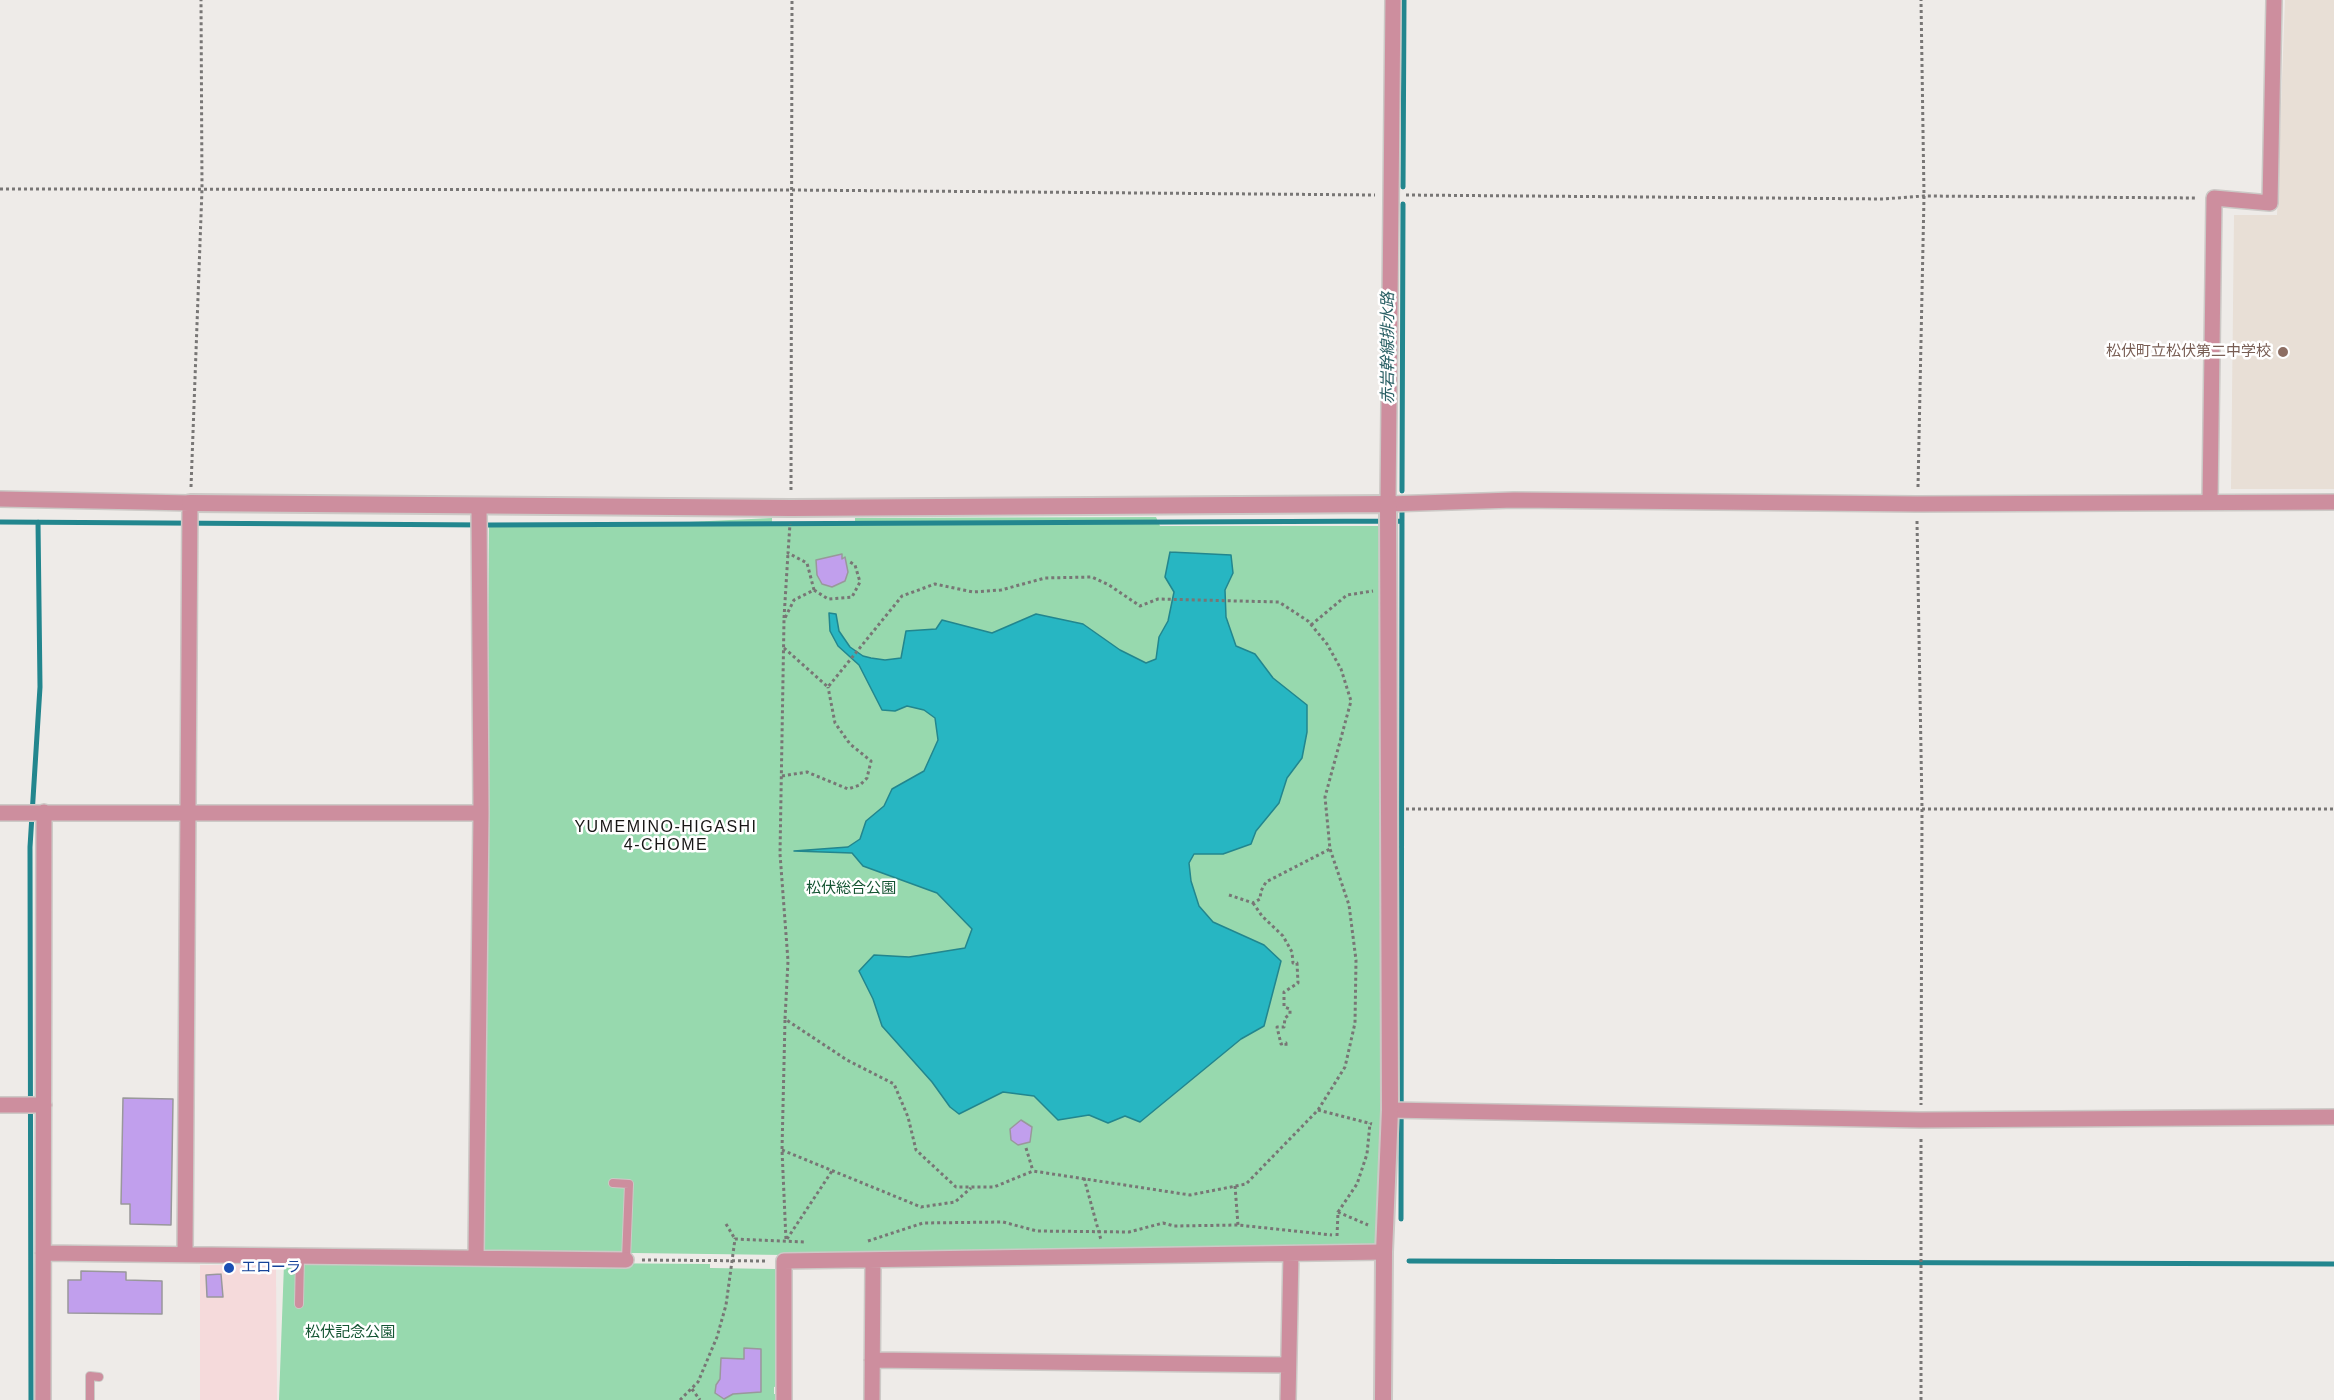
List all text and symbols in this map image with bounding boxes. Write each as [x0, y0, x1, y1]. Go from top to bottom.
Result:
water label: 赤岩幹線排水路 [1379, 292, 1399, 404]
place label: 松伏町立松伏第二中学校 [2106, 343, 2271, 361]
marker: 松伏町立松伏第二中学校 [2276, 345, 2290, 359]
district label: YUMEMINO-HIGASHI 4-CHOME [574, 818, 758, 856]
park label: 松伏総合公園 [806, 880, 896, 898]
place label: エローラ [241, 1259, 301, 1277]
marker: エローラ [222, 1261, 236, 1275]
park label: 松伏記念公園 [305, 1324, 395, 1342]

